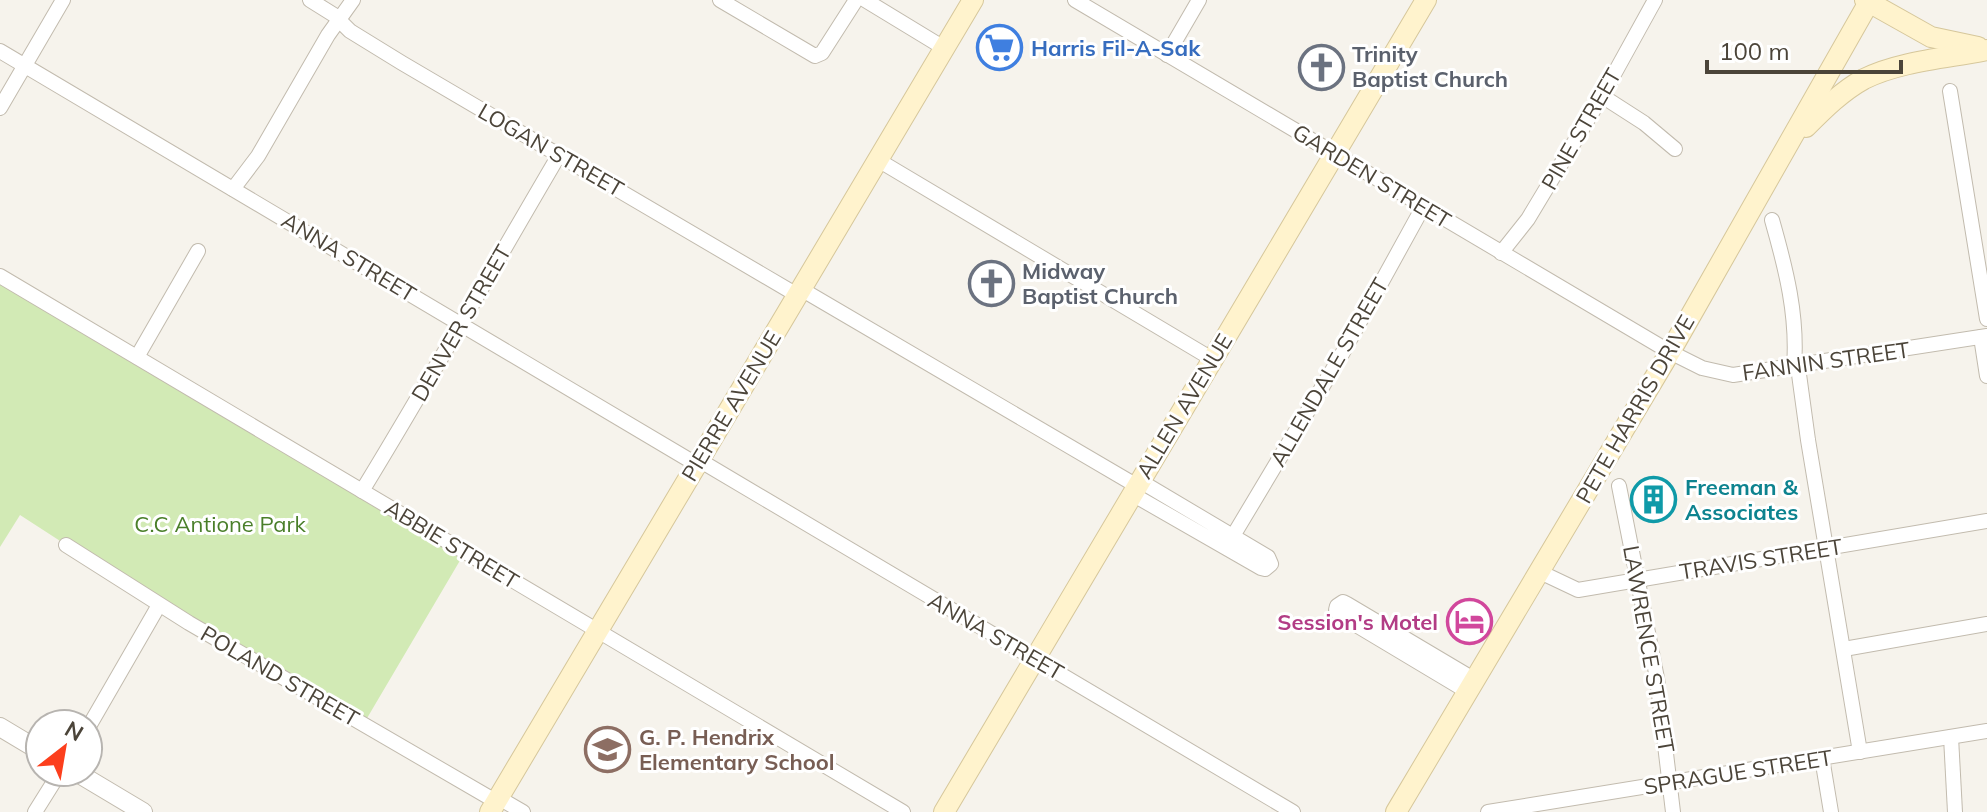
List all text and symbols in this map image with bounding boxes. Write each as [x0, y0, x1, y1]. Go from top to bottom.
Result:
supermarket icon: Harris Fil-A-Sak [976, 24, 1024, 72]
scale bar [1707, 24, 1901, 74]
place label: Harris Fil-A-Sak [1031, 34, 1201, 62]
text: 100 m [1719, 36, 1790, 66]
place label: Trinity Baptist Church [1352, 40, 1508, 93]
church icon: Trinity Baptist Church [1297, 43, 1345, 91]
street label: PINE STREET [1535, 63, 1627, 195]
street label: LOGAN STREET [473, 97, 629, 203]
street label: GARDEN STREET [1288, 118, 1456, 234]
street label: ANNA STREET [277, 206, 421, 308]
street label: DENVER STREET [405, 240, 517, 406]
place label: Midway Baptist Church [1022, 257, 1178, 310]
church icon: Midway Baptist Church [967, 260, 1015, 308]
street label: ALLENDALE STREET [1264, 273, 1394, 471]
street label: PETE HARRIS DRIVE [1570, 310, 1700, 508]
street label: PIERRE AVENUE [675, 326, 787, 486]
street label: ALLEN AVENUE [1130, 329, 1238, 483]
street label: FANNIN STREET [1740, 335, 1912, 387]
place label: Freeman & Associates [1685, 473, 1799, 526]
building icon: Freeman & Associates [1630, 476, 1678, 524]
street label: ABBIE STREET [380, 493, 524, 595]
park label: C.C Antione Park [134, 510, 307, 538]
street label: TRAVIS STREET [1678, 532, 1844, 586]
street label: LAWRENCE STREET [1617, 543, 1681, 755]
street label: ANNA STREET [923, 586, 1069, 686]
hotel icon: Session's Motel [1445, 598, 1493, 646]
place label: Session's Motel [1277, 608, 1438, 636]
street label: POLAND STREET [196, 619, 364, 733]
north arrow [24, 708, 104, 788]
text: N [60, 715, 89, 747]
place label: G. P. Hendrix Elementary School [639, 723, 835, 776]
school or university icon: G. P. Hendrix Elementary School [584, 726, 632, 774]
street label: SPRAGUE STREET [1642, 743, 1834, 801]

